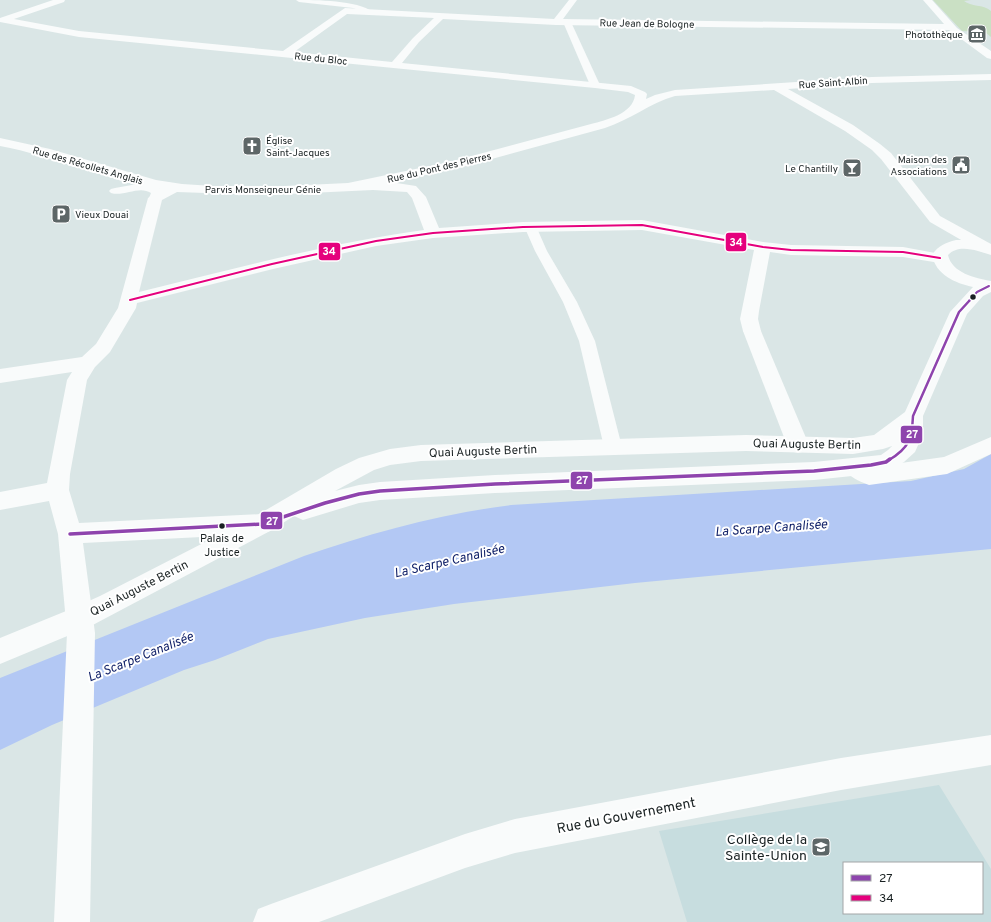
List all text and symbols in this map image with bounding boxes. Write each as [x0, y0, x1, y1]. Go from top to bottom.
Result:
street label: Rue Jean de Bologne [599, 17, 694, 32]
museum icon: Photothèque [966, 23, 988, 45]
place label: Photothèque [905, 29, 963, 42]
street label: Rue du Bloc [294, 50, 348, 69]
street label: Rue Saint-Albin [798, 75, 868, 92]
church icon: Église Saint-Jacques [241, 135, 263, 157]
place label: Église Saint-Jacques [266, 135, 330, 160]
street label: Rue des Récollets Anglais [31, 144, 145, 189]
street label: Rue du Pont des Pierres [386, 150, 493, 187]
place label: Maison des Associations [891, 154, 947, 179]
public building icon: Maison des Associations [950, 154, 972, 176]
bar icon: Le Chantilly [841, 157, 863, 179]
place label: Le Chantilly [785, 163, 838, 176]
street label: Parvis Monseigneur Génie [205, 184, 321, 197]
parking icon: Vieux Douai [50, 203, 72, 225]
place label: Vieux Douai [75, 209, 128, 222]
line badge: 34 [725, 232, 747, 252]
text: 34 [729, 236, 743, 250]
line badge: 34 [318, 242, 341, 261]
text: 34 [322, 245, 336, 259]
unlabelled marker [968, 292, 978, 302]
line badge: 27 [900, 425, 923, 444]
text: 27 [906, 428, 918, 442]
street label: Quai Auguste Bertin [753, 436, 861, 454]
street label: Quai Auguste Bertin [429, 442, 537, 462]
line badge: 27 [570, 471, 593, 490]
text: 27 [576, 474, 588, 488]
line badge: 27 [260, 511, 283, 530]
text: 27 [266, 515, 278, 529]
water label: La Scarpe Canalisée [714, 517, 828, 541]
marker: Palais de Justice [217, 521, 227, 531]
place label: Palais de Justice [200, 532, 244, 560]
water label: La Scarpe Canalisée [393, 541, 506, 582]
street label: Quai Auguste Bertin [88, 557, 191, 621]
water label: La Scarpe Canalisée [86, 629, 196, 686]
street label: Rue du Gouvernement [556, 795, 697, 838]
place label: Collège de la Sainte-Union [725, 832, 807, 865]
school or university icon: Collège de la Sainte-Union [810, 836, 832, 858]
legend [843, 862, 983, 914]
text: 27 [879, 871, 893, 887]
text: 34 [879, 891, 894, 907]

